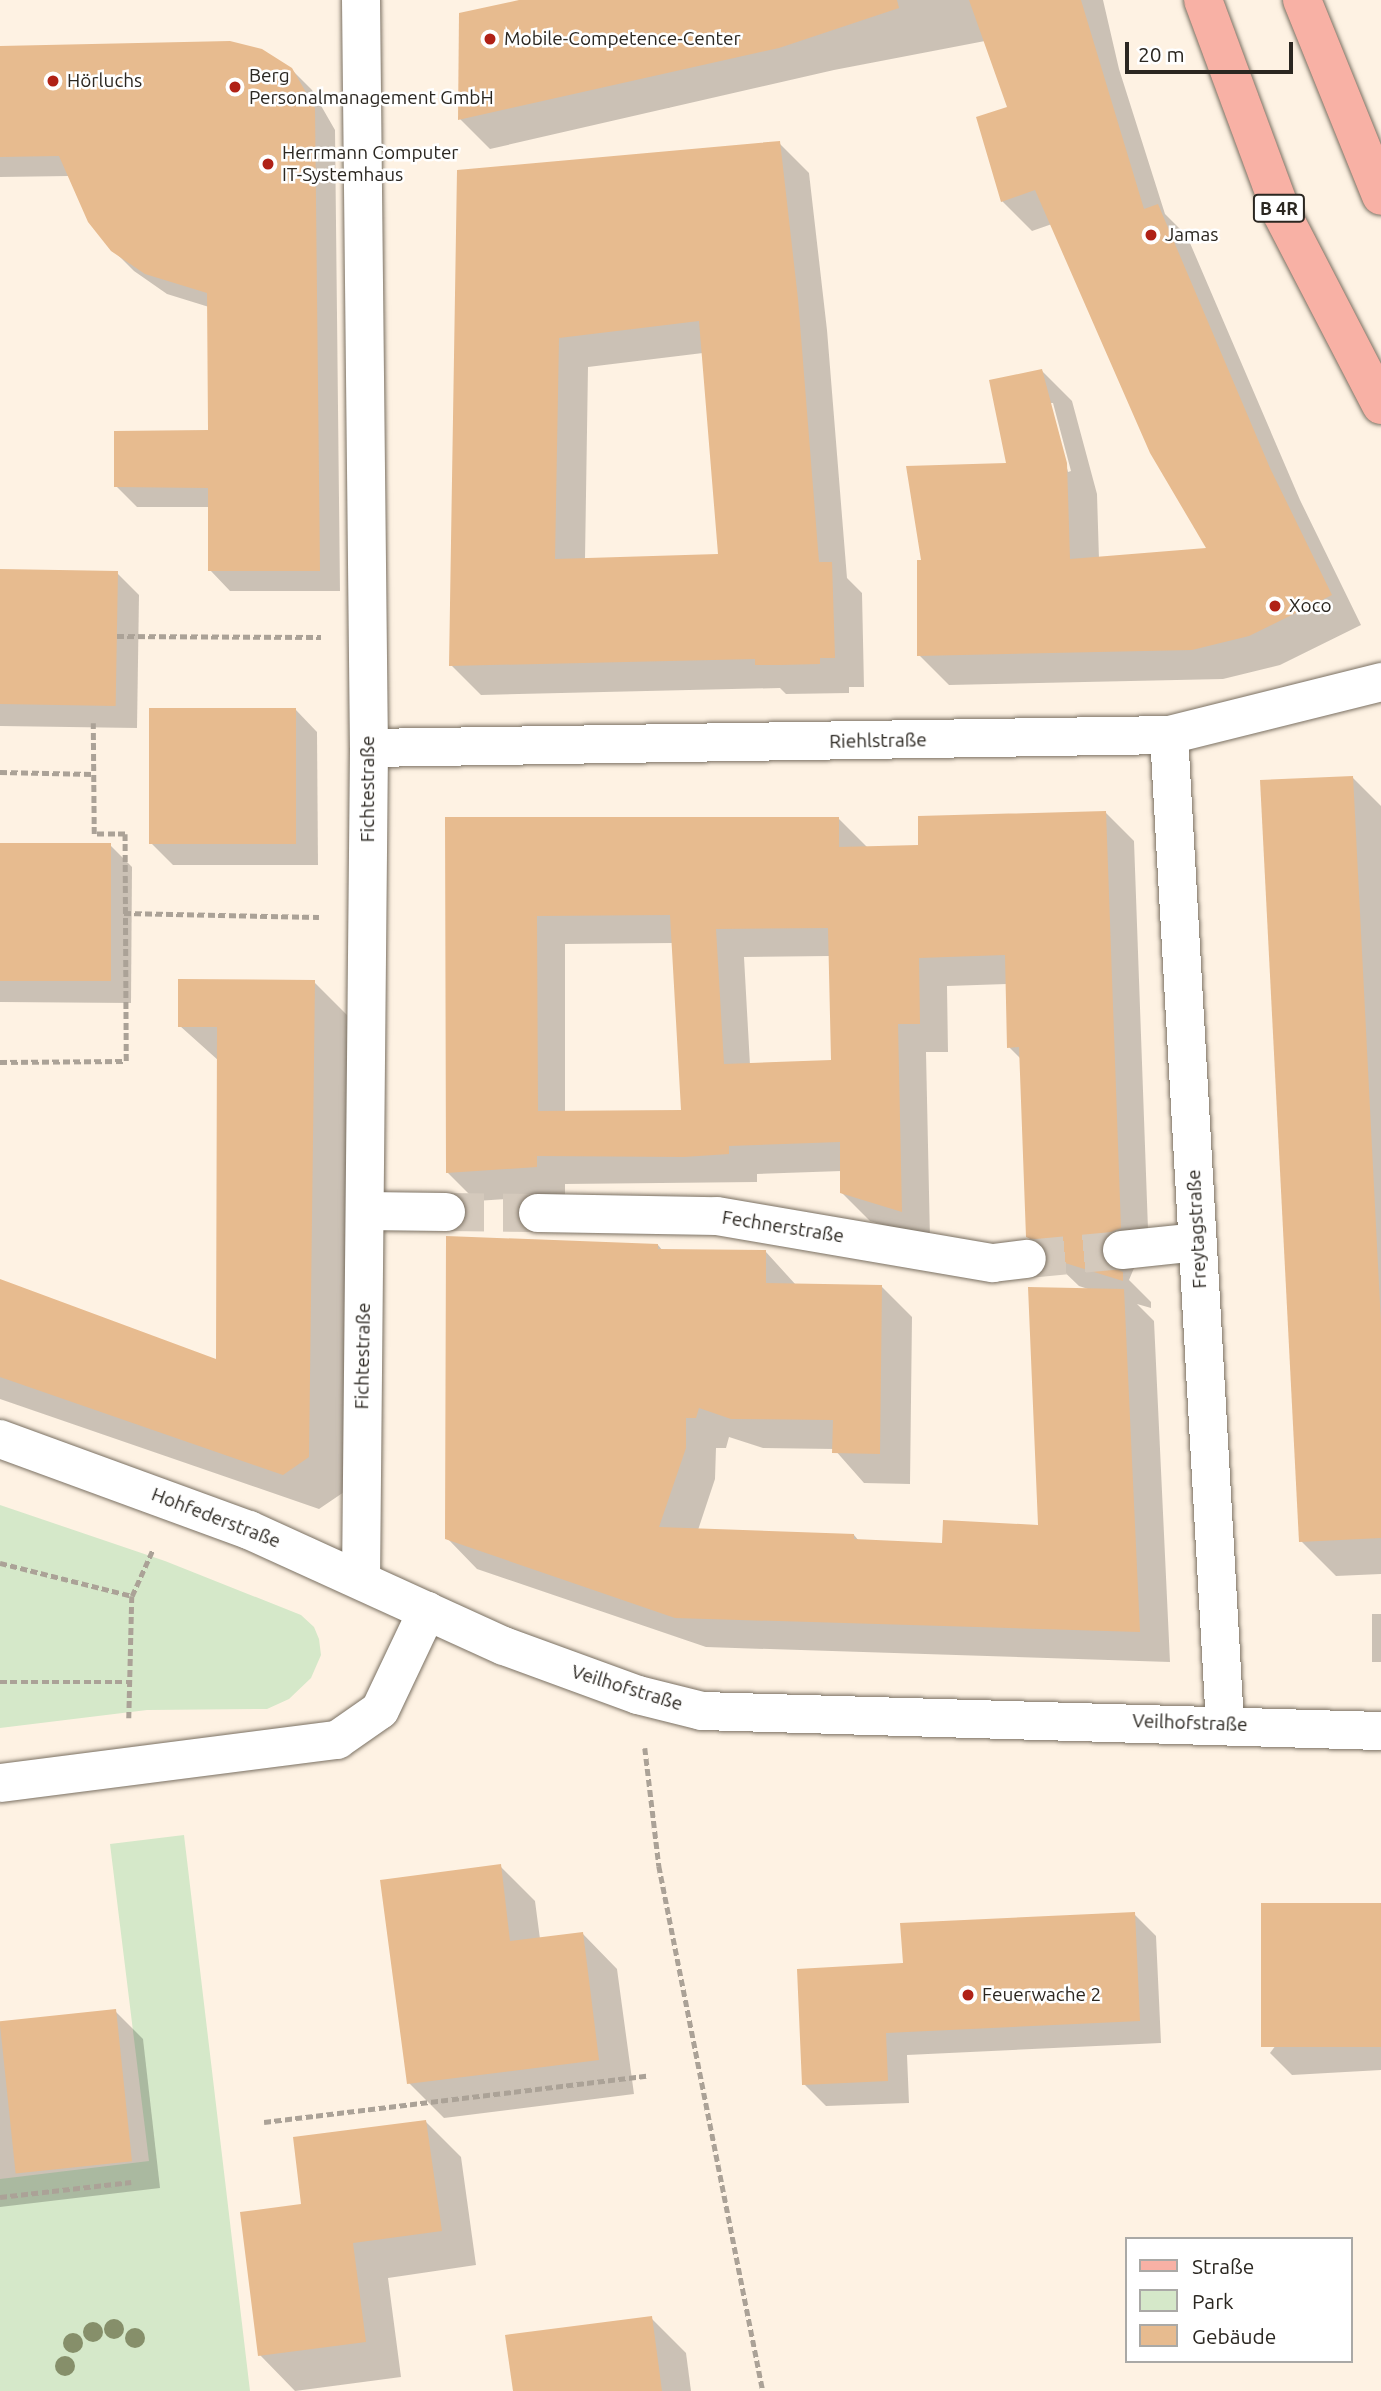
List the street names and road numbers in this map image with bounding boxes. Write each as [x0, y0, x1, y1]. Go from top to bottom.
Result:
road number: B 4R [1253, 194, 1305, 223]
street label: Riehlstraße [829, 729, 927, 753]
street label: Fichtestraße [357, 736, 379, 842]
street label: Freytagstraße [1182, 1169, 1212, 1289]
street label: Fechnerstraße [720, 1206, 846, 1248]
street label: Fichtestraße [351, 1302, 375, 1410]
street label: Hohfederstraße [148, 1483, 284, 1553]
street label: Veilhofstraße [569, 1660, 685, 1716]
street label: Veilhofstraße [1132, 1710, 1248, 1736]

